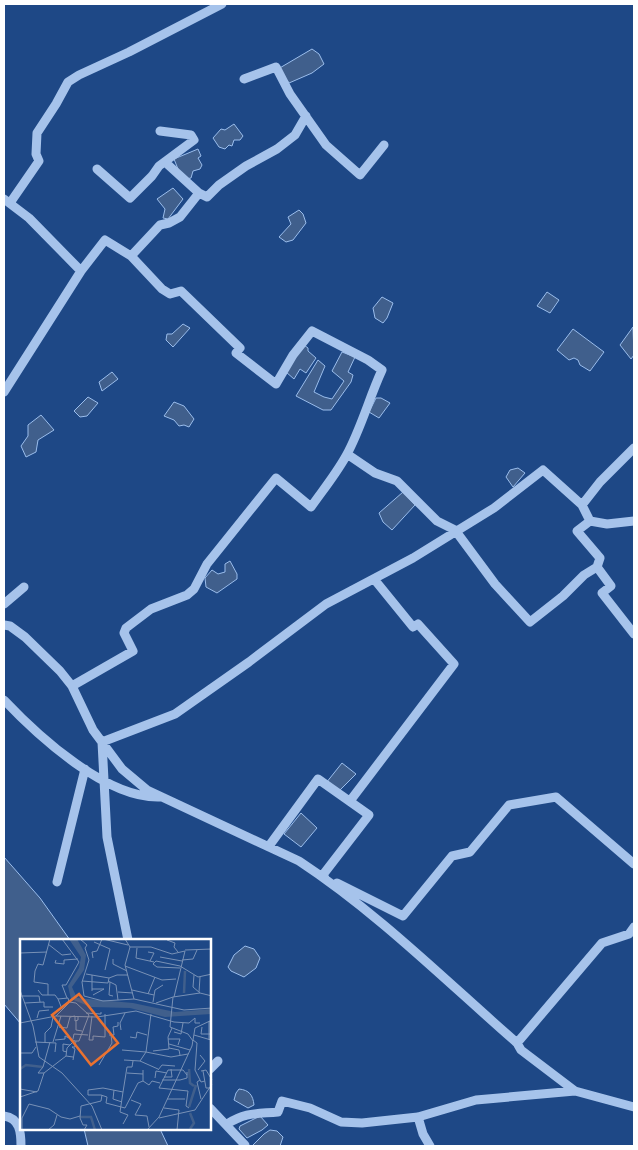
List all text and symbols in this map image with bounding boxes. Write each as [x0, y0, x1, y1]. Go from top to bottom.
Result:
inset map [20, 939, 211, 1130]

